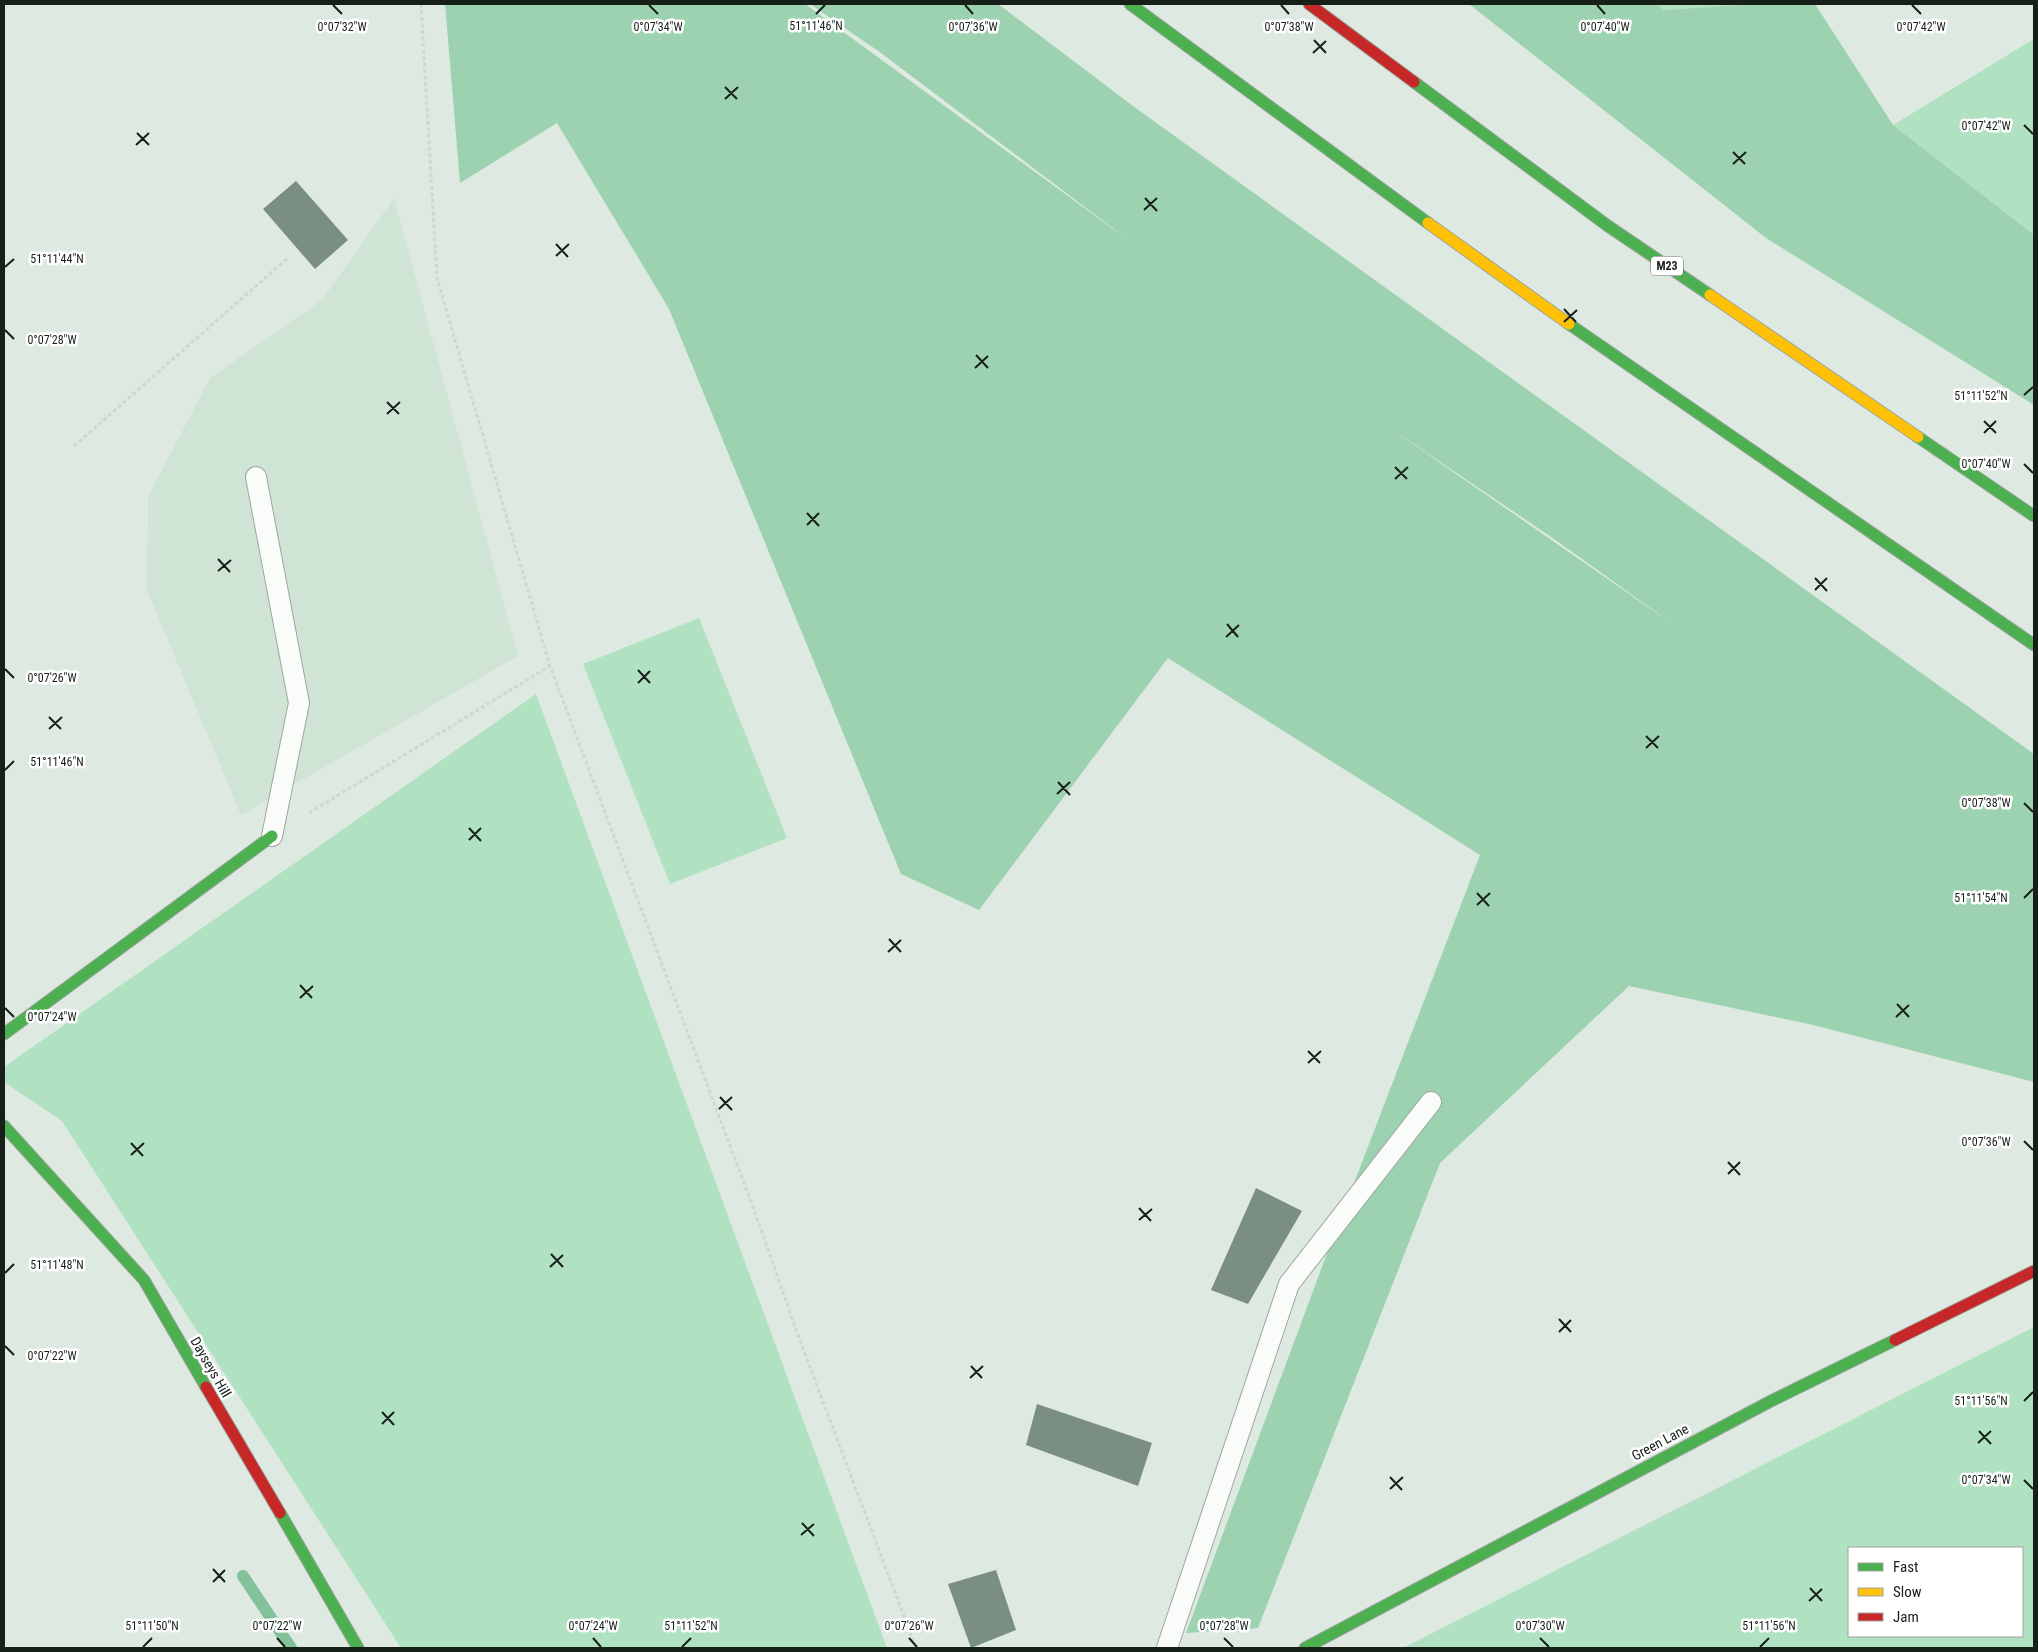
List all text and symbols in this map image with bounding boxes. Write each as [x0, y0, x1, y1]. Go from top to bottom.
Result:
text: 51°11'46"N [789, 19, 843, 33]
text: 0°07'32"W [317, 20, 367, 34]
text: 0°07'34"W [633, 20, 683, 34]
text: 0°07'36"W [948, 20, 998, 34]
text: 0°07'38"W [1264, 20, 1314, 34]
text: 0°07'40"W [1580, 20, 1630, 34]
text: 0°07'42"W [1896, 20, 1946, 34]
text: 0°07'42"W [1961, 119, 2011, 133]
text: 51°11'44"N [30, 252, 84, 266]
road number: M23 [1651, 256, 1683, 276]
text: 0°07'28"W [27, 333, 77, 347]
text: 51°11'52"N [1954, 389, 2008, 403]
text: 0°07'40"W [1961, 457, 2011, 471]
text: 0°07'26"W [27, 671, 77, 685]
text: 51°11'46"N [30, 755, 84, 769]
text: 0°07'38"W [1961, 796, 2011, 810]
text: 51°11'54"N [1954, 891, 2008, 905]
text: 0°07'24"W [27, 1010, 77, 1024]
text: 0°07'36"W [1961, 1135, 2011, 1149]
text: 51°11'48"N [30, 1258, 84, 1272]
street label: Dayseys Hill [187, 1334, 235, 1400]
text: 0°07'22"W [27, 1349, 77, 1363]
text: 51°11'56"N [1954, 1394, 2008, 1408]
street label: Green Lane [1629, 1420, 1692, 1464]
text: 0°07'34"W [1961, 1473, 2011, 1487]
legend [1848, 1547, 2023, 1637]
text: Fast [1893, 1558, 1918, 1576]
text: Slow [1893, 1583, 1922, 1601]
text: Jam [1893, 1608, 1919, 1626]
text: 51°11'50"N [125, 1619, 179, 1633]
text: 0°07'22"W [252, 1619, 302, 1633]
text: 0°07'24"W [568, 1619, 618, 1633]
text: 51°11'52"N [664, 1619, 718, 1633]
text: 0°07'26"W [884, 1619, 934, 1633]
text: 0°07'28"W [1199, 1619, 1249, 1633]
text: 0°07'30"W [1515, 1619, 1565, 1633]
text: 51°11'56"N [1742, 1619, 1796, 1633]

